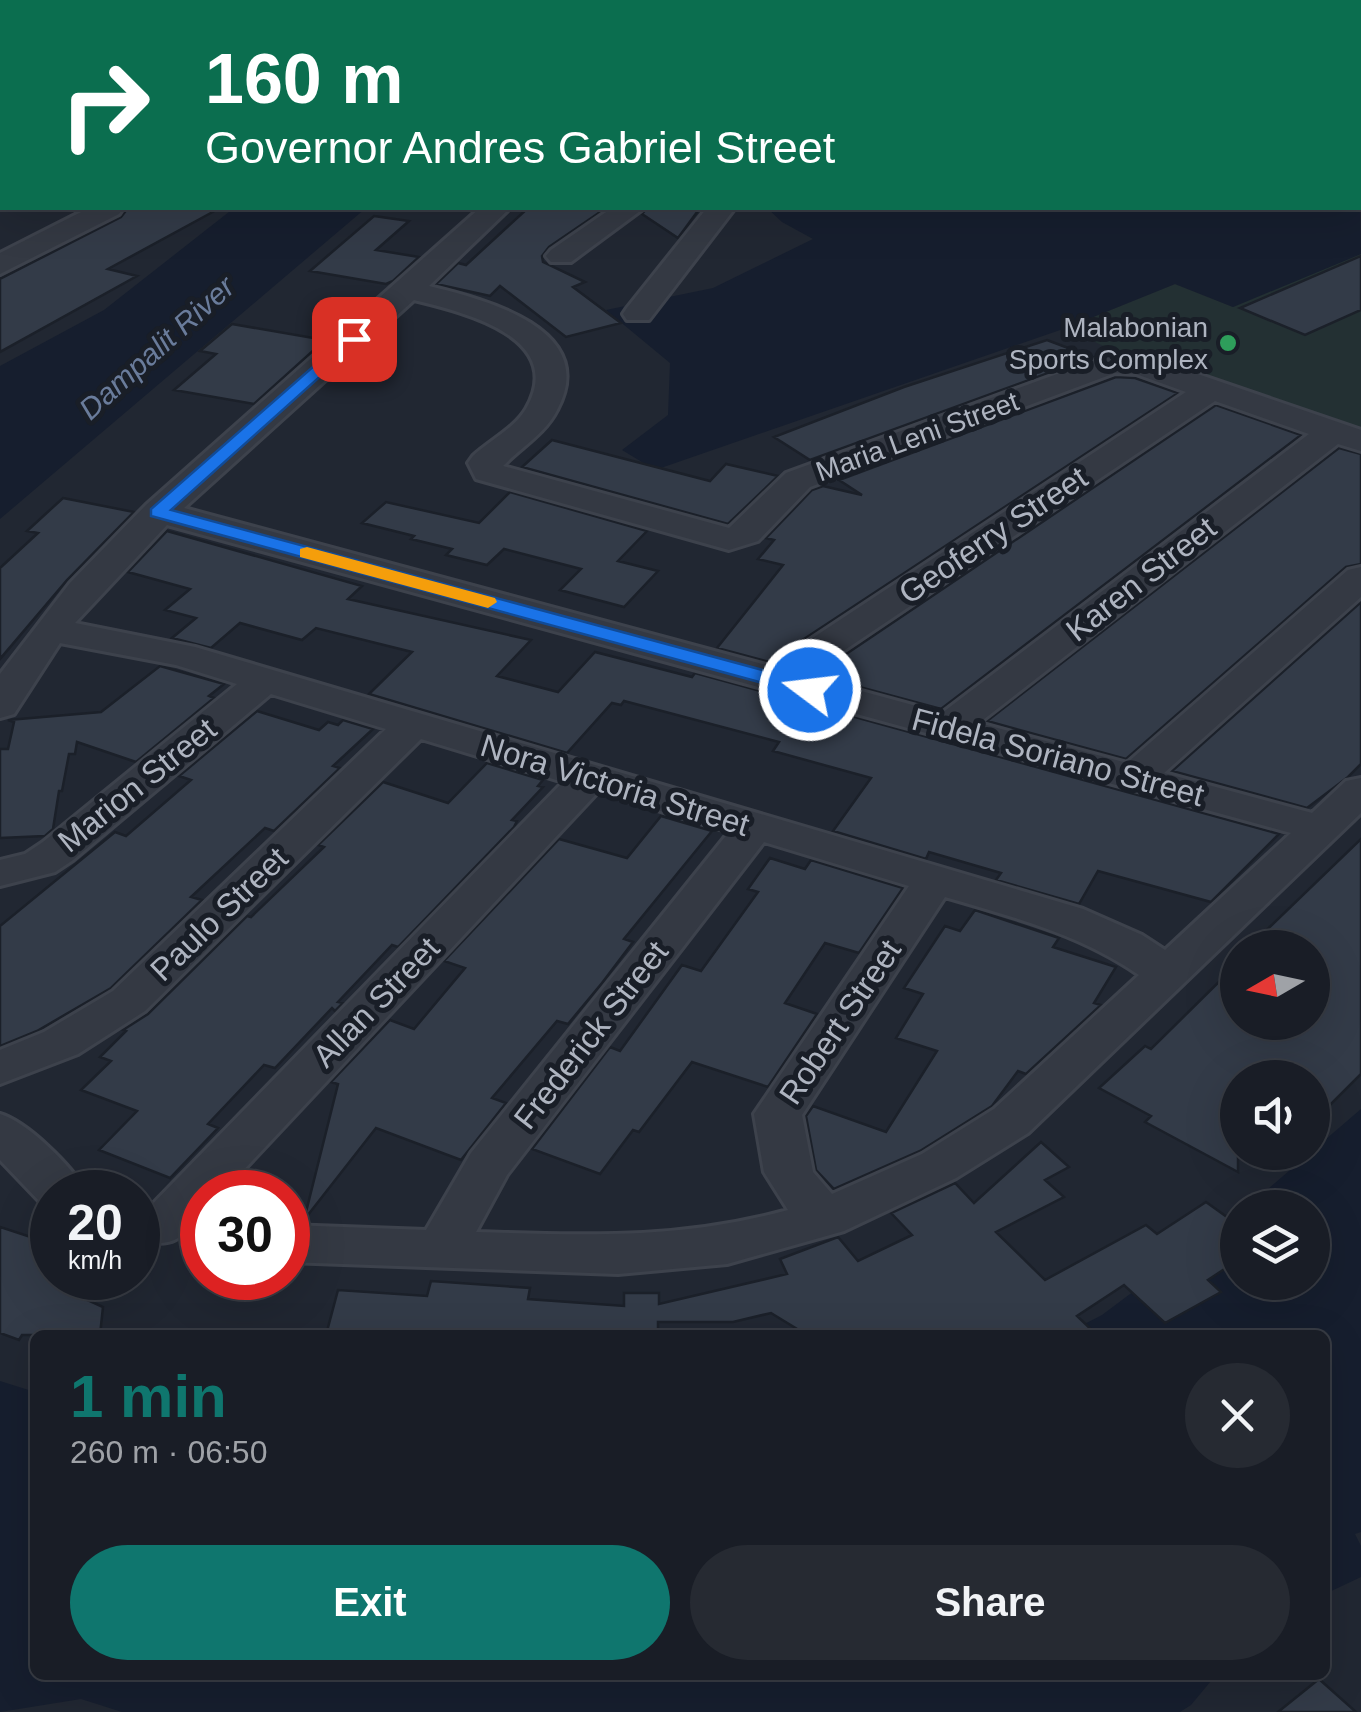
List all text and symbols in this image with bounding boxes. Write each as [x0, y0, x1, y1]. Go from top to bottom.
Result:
icon: right [40, 40, 170, 170]
text: 160 m [205, 40, 403, 118]
text: Governor Andres Gabriel Street [205, 122, 835, 173]
water label: Dampalit River [73, 269, 242, 426]
pin [312, 297, 397, 382]
icon: arrive [327, 312, 382, 367]
place label: Malabonian Sports Complex [1009, 312, 1208, 375]
marker: Malabonian Sports Complex [1217, 332, 1239, 354]
street label: Maria Leni Street [812, 385, 1023, 487]
street label: Geoferry Street [892, 459, 1094, 611]
street label: Karen Street [1059, 509, 1223, 648]
position arrow [758, 638, 862, 742]
street label: Fidela Soriano Street [908, 701, 1208, 813]
street label: Marion Street [51, 711, 223, 859]
street label: Nora Victoria Street [477, 727, 754, 843]
street label: Paulo Street [143, 840, 295, 988]
street label: Allan Street [306, 930, 446, 1074]
north arrow [1220, 930, 1330, 1040]
map controls [1220, 930, 1330, 1300]
street label: Robert Street [772, 933, 908, 1111]
street label: Frederick Street [507, 934, 675, 1136]
button: sound [1220, 1060, 1330, 1170]
speed limit sign: 30 [180, 1170, 310, 1300]
button: layers [1220, 1190, 1330, 1300]
text: 20 [67, 1195, 123, 1251]
text: km/h [68, 1246, 122, 1274]
text: 1 min [70, 1363, 227, 1430]
button: close [1185, 1363, 1290, 1468]
text: 260 m · 06:50 [70, 1434, 267, 1470]
button: Exit [70, 1545, 670, 1660]
button: Share [690, 1545, 1290, 1660]

